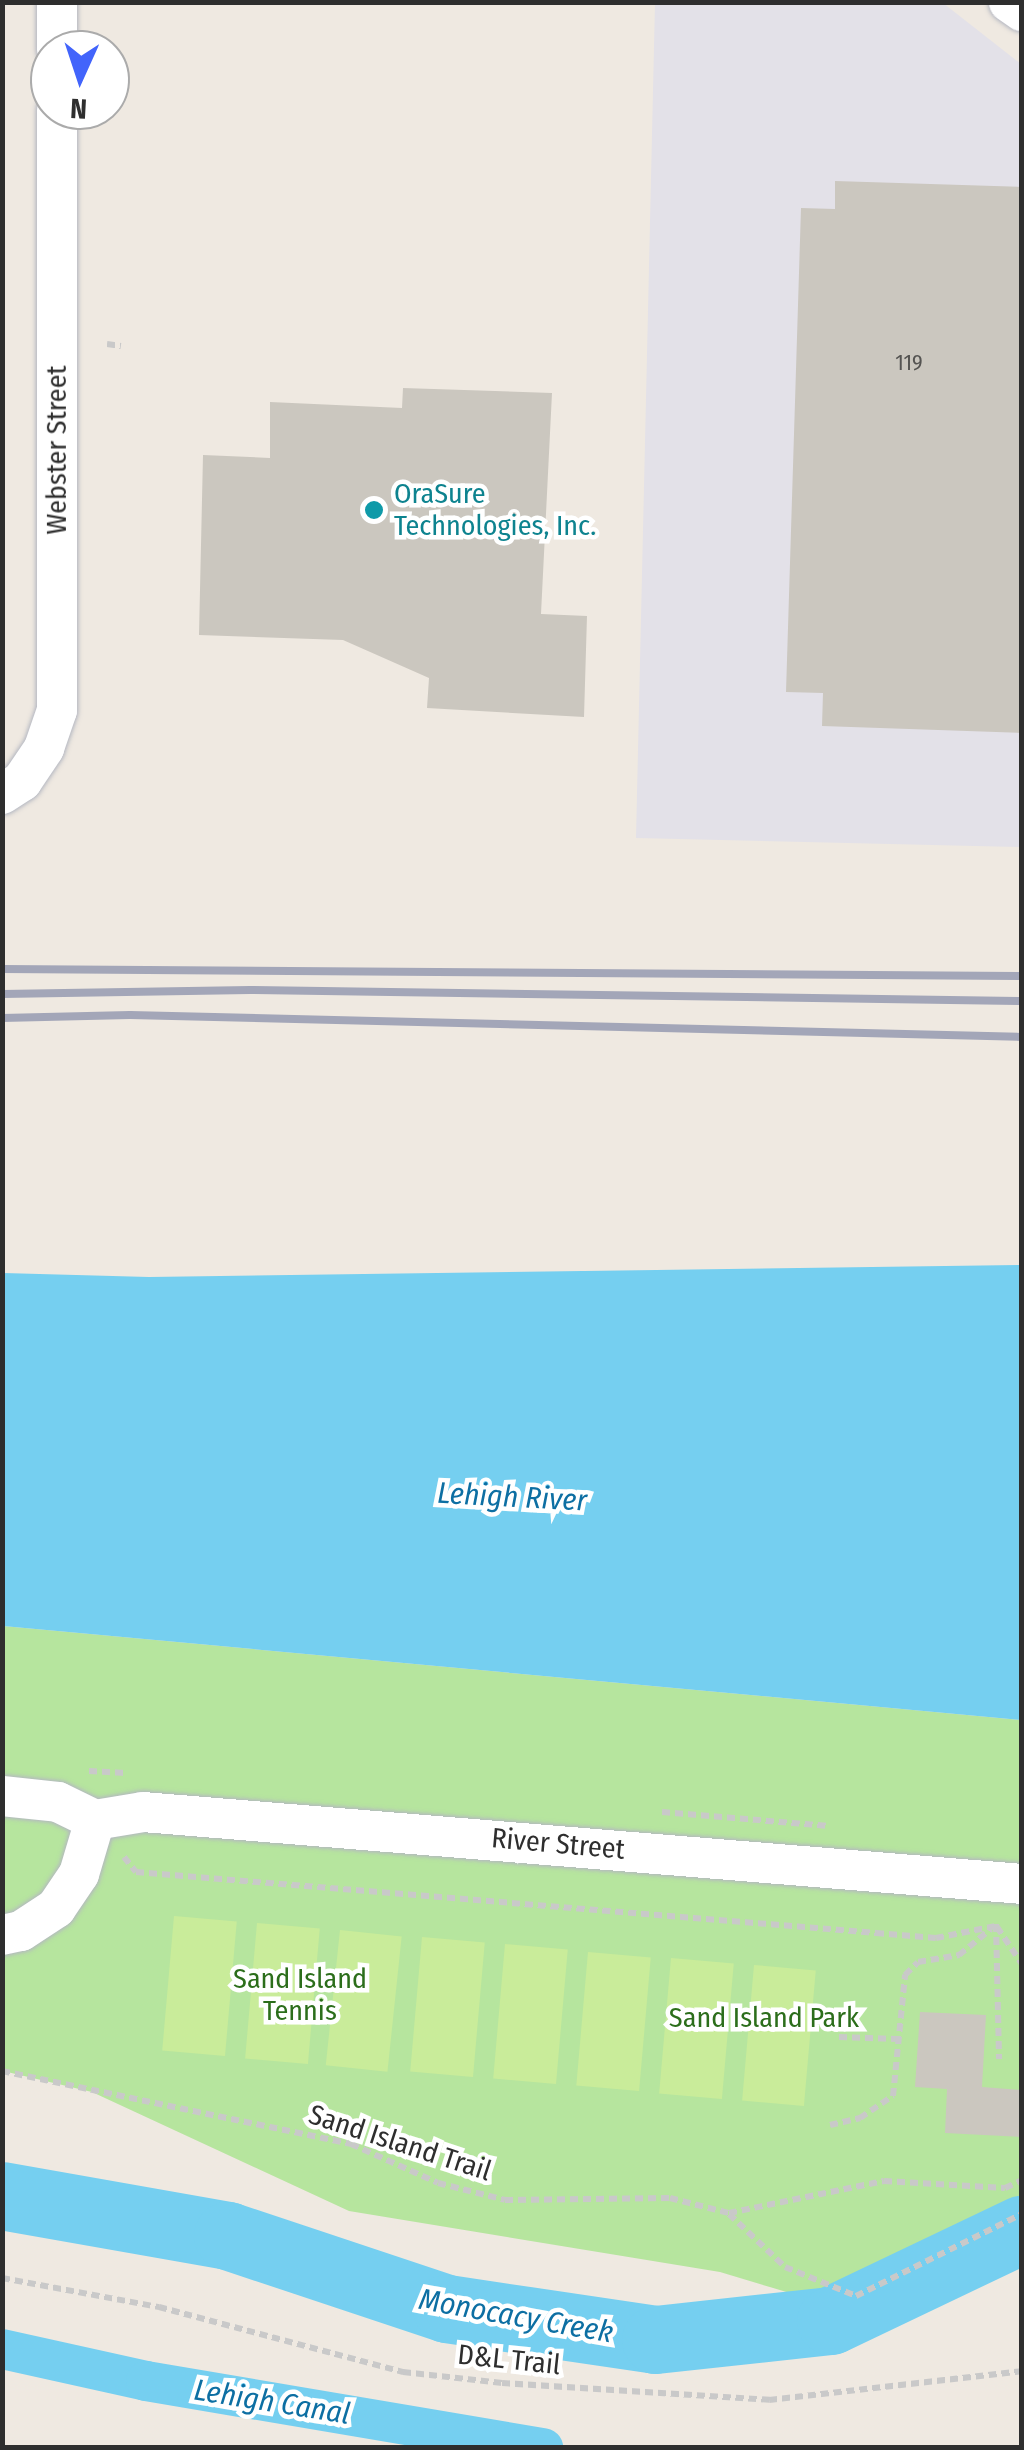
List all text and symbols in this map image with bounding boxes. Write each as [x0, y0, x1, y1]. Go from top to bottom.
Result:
north arrow [30, 30, 130, 130]
text: N [69, 92, 88, 125]
house number: 119 [895, 350, 923, 376]
street label: Webster Street [40, 365, 74, 535]
place label: OraSure Technologies, Inc. [394, 477, 596, 543]
marker: OraSure Technologies, Inc. [363, 499, 385, 521]
water label: Lehigh River [436, 1475, 588, 1519]
street label: River Street [490, 1821, 626, 1867]
park label: Sand Island Tennis [233, 1962, 367, 2028]
park label: Sand Island Park [669, 2001, 859, 2035]
street label: Sand Island Trail [305, 2098, 495, 2188]
water label: Monocacy Creek [416, 2281, 616, 2351]
street label: D&L Trail [456, 2338, 562, 2382]
water label: Lehigh Canal [191, 2372, 353, 2432]

